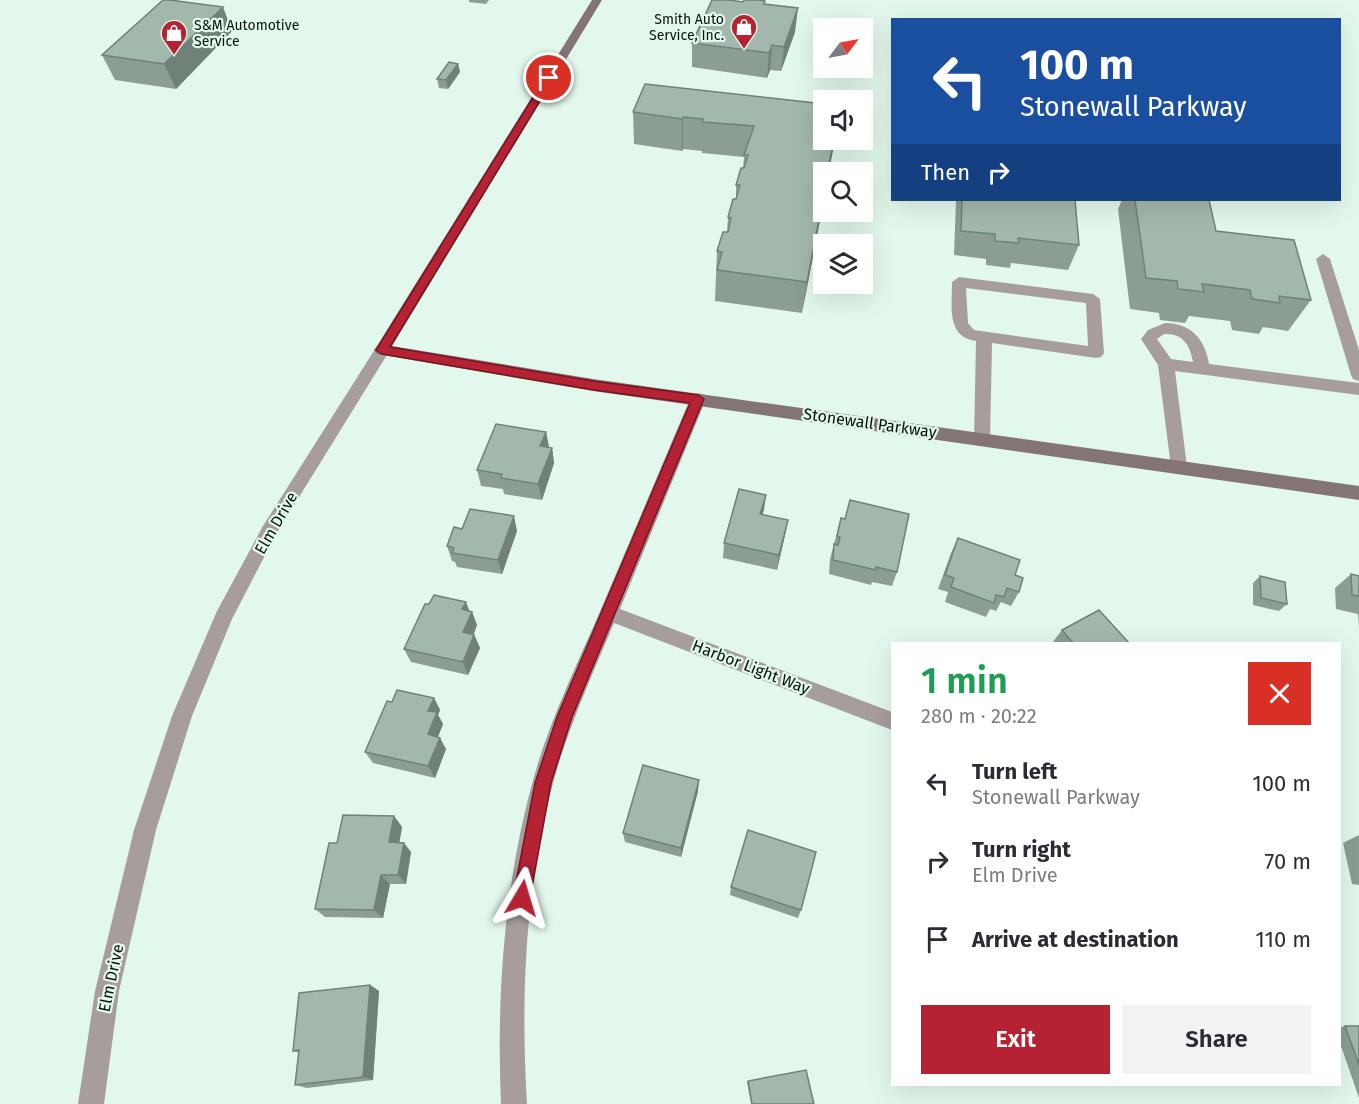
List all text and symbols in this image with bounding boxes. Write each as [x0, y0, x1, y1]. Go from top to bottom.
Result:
place label: Smith Auto Service, Inc. [649, 11, 724, 44]
shop icon: Smith Auto Service, Inc. [729, 12, 759, 50]
place label: S&M Automotive Service [194, 17, 299, 50]
shop icon: S&M Automotive Service [159, 18, 189, 56]
north arrow [813, 18, 873, 78]
map controls [813, 18, 873, 294]
text: 100 m [1020, 40, 1134, 90]
icon: left [921, 42, 999, 120]
pin [523, 52, 574, 103]
icon: arrive [532, 61, 565, 94]
button: sound [813, 90, 873, 150]
text: Stonewall Parkway [1020, 91, 1247, 123]
icon: right [982, 156, 1015, 189]
text: Then [921, 159, 970, 186]
button: search [813, 162, 873, 222]
button: layers [813, 234, 873, 294]
street label: Stonewall Parkway [802, 404, 938, 442]
street label: Elm Drive [251, 489, 301, 557]
street label: Harbor Light Way [690, 636, 813, 698]
text: 1 min [921, 659, 1008, 703]
button: close [1248, 662, 1311, 725]
text: 280 m · 20:22 [921, 704, 1037, 728]
text: Turn left [972, 758, 1057, 785]
icon: left [921, 767, 954, 800]
text: 100 m [1252, 770, 1311, 797]
text: Stonewall Parkway [972, 785, 1140, 809]
text: Turn right [972, 836, 1071, 863]
icon: right [921, 845, 954, 878]
text: 70 m [1265, 848, 1311, 875]
text: Elm Drive [972, 863, 1058, 887]
position arrow [490, 866, 554, 930]
icon: arrive [921, 923, 954, 956]
text: Arrive at destination [972, 926, 1179, 953]
text: 110 m [1255, 926, 1311, 953]
street label: Elm Drive [95, 942, 127, 1014]
button: Exit [921, 1005, 1110, 1074]
button: Share [1122, 1005, 1311, 1074]

